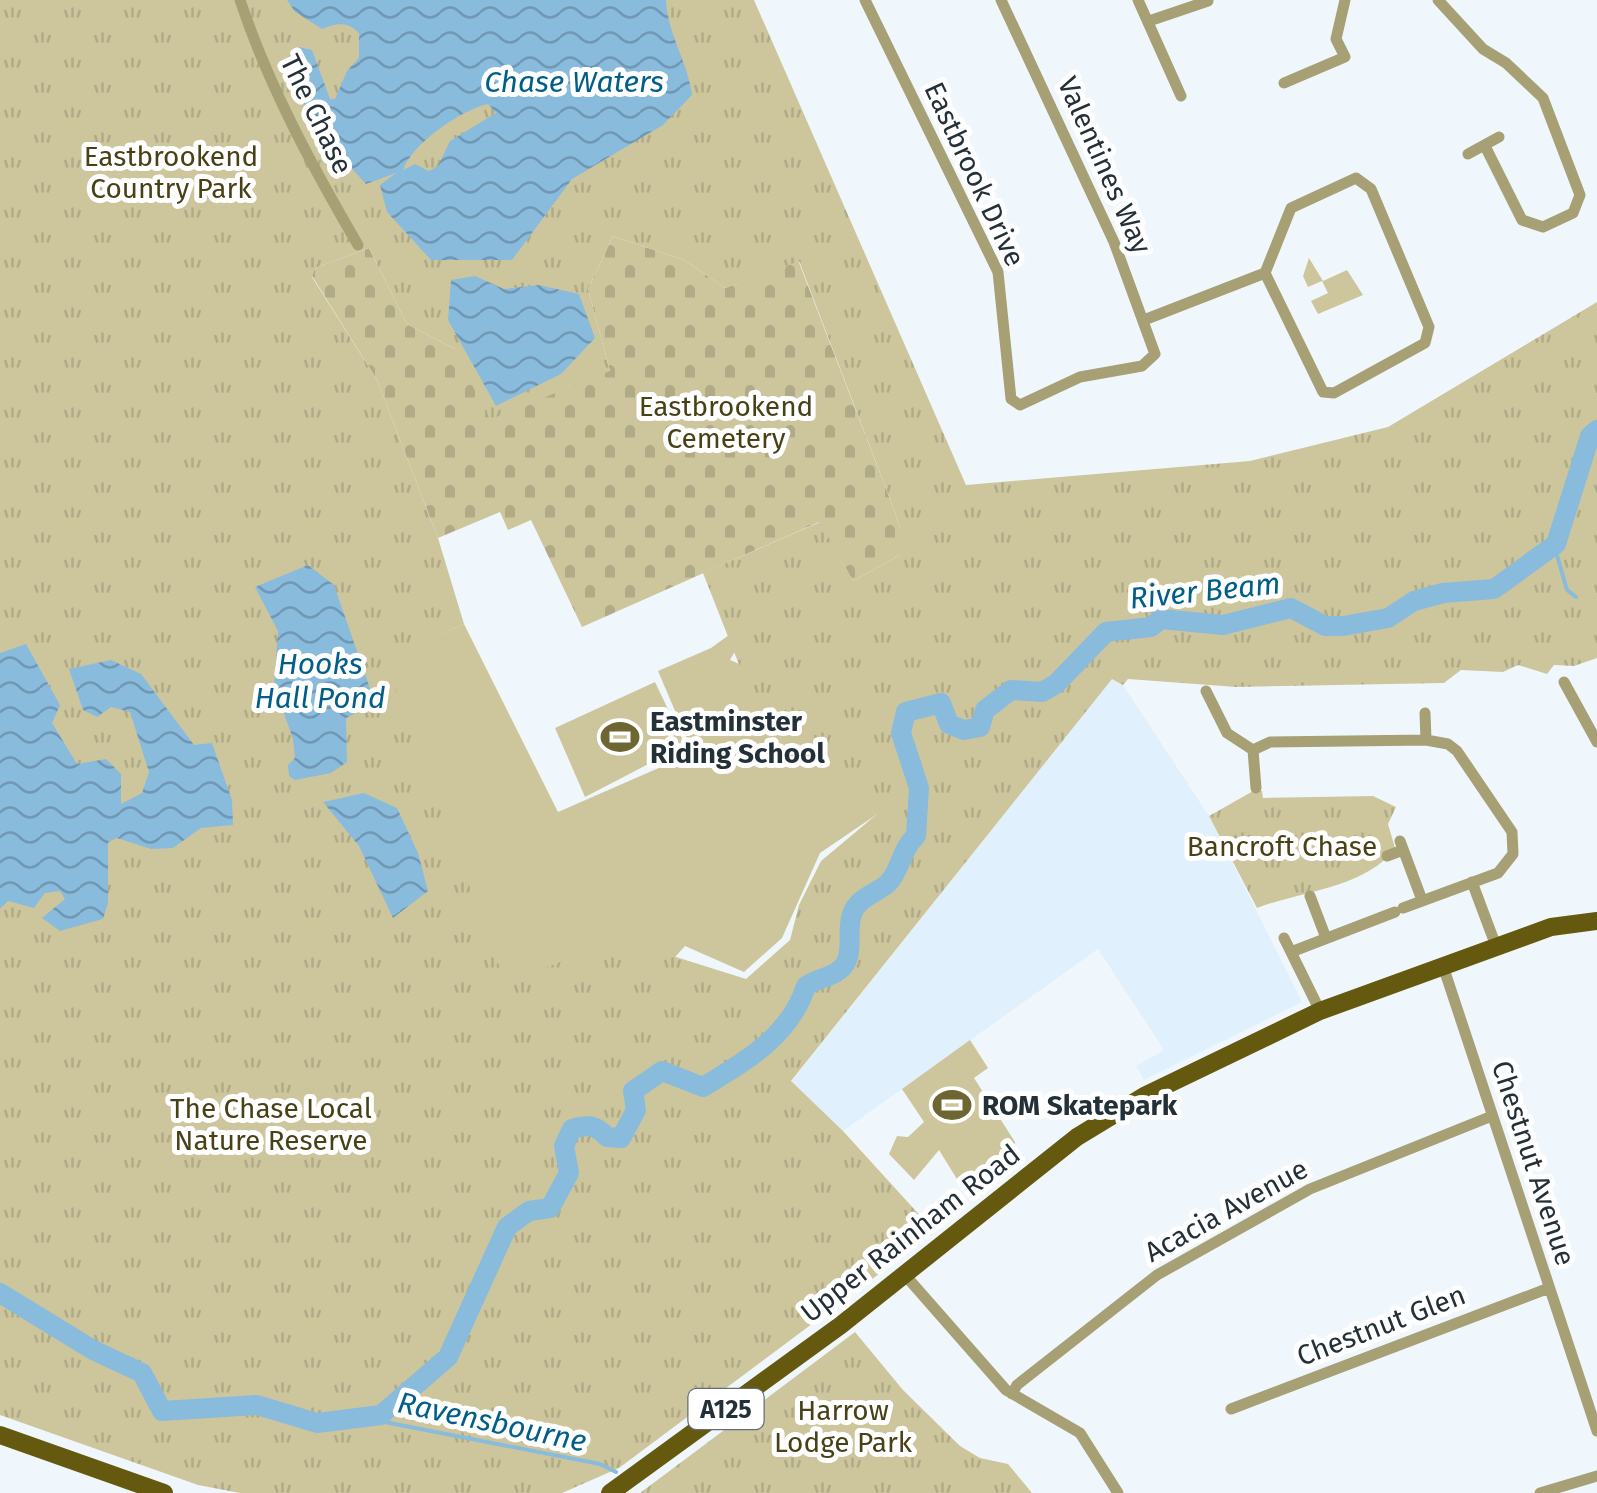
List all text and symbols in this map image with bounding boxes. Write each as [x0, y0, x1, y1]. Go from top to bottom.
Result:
street label: The Chase [274, 49, 360, 179]
water label: Chase Waters [484, 64, 664, 100]
street label: Valentines Way [1051, 72, 1158, 259]
street label: Eastbrook Drive [917, 77, 1032, 272]
park label: Eastbrookend Country Park [84, 140, 258, 205]
park label: Eastbrookend Cemetery [639, 390, 813, 455]
water label: River Beam [1128, 565, 1282, 617]
water label: Hooks Hall Pond [254, 646, 386, 716]
place label: Eastminster Riding School [650, 705, 825, 770]
sports icon: Eastminster Riding School [599, 716, 641, 758]
park label: Bancroft Chase [1187, 830, 1377, 863]
street label: Chestnut Avenue [1485, 1057, 1582, 1270]
sports icon: ROM Skatepark [931, 1084, 973, 1126]
place label: ROM Skatepark [982, 1089, 1178, 1122]
park label: The Chase Local Nature Reserve [170, 1092, 372, 1157]
street label: Upper Rainham Road [794, 1138, 1026, 1329]
street label: Acacia Avenue [1139, 1152, 1314, 1269]
street label: Chestnut Glen [1292, 1278, 1470, 1373]
water label: Ravensbourne [394, 1384, 590, 1460]
road number: A125 [688, 1389, 764, 1429]
park label: Harrow Lodge Park [774, 1394, 913, 1459]

